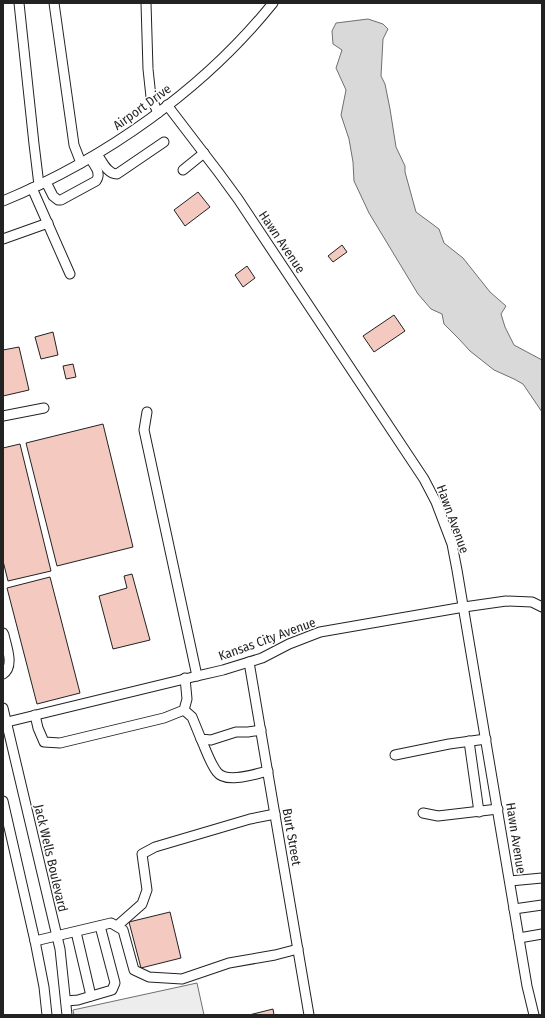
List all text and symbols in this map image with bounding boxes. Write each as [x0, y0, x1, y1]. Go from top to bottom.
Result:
street label: Airport Drive [110, 81, 174, 133]
street label: Hawn Avenue [256, 208, 308, 276]
street label: Hawn Avenue [434, 483, 472, 555]
street label: Kansas City Avenue [216, 614, 318, 664]
street label: Hawn Avenue [503, 801, 529, 875]
street label: Jack Wells Boulevard [31, 803, 71, 913]
street label: Burt Street [280, 807, 305, 867]

